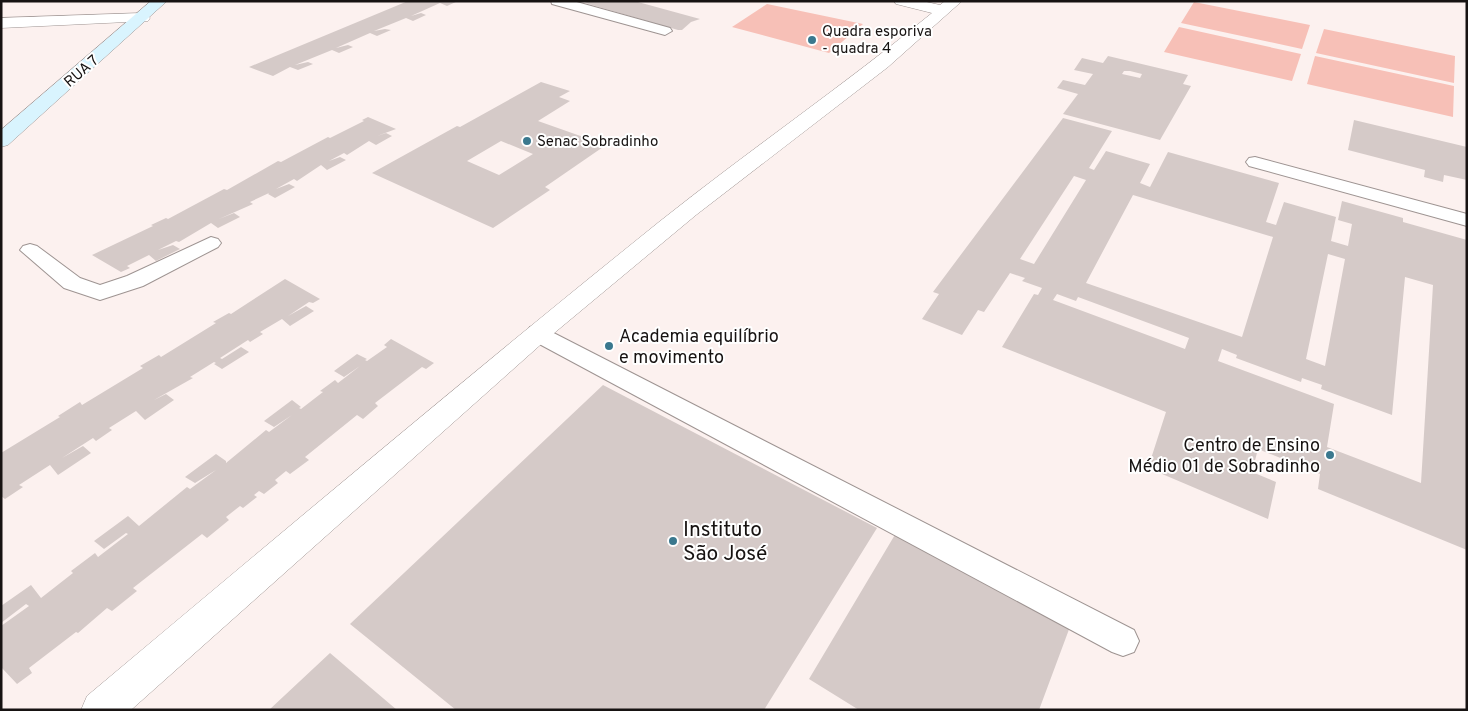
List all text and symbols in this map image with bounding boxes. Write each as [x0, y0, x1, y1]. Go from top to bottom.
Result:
place label: Quadra esporiva - quadra 4 [822, 23, 932, 59]
marker: Quadra esporiva - quadra 4 [806, 34, 818, 46]
street label: RUA 7 [61, 52, 103, 92]
place label: Senac Sobradinho [537, 133, 658, 152]
marker: Senac Sobradinho [521, 135, 533, 147]
place label: Academia equilíbrio e movimento [619, 326, 779, 370]
marker: Academia equilíbrio e movimento [603, 340, 615, 352]
place label: Centro de Ensino Médio 01 de Sobradinho [1128, 435, 1320, 479]
marker: Centro de Ensino Médio 01 de Sobradinho [1324, 449, 1336, 461]
place label: Instituto São José [683, 517, 767, 568]
marker: Instituto São José [667, 535, 679, 547]

